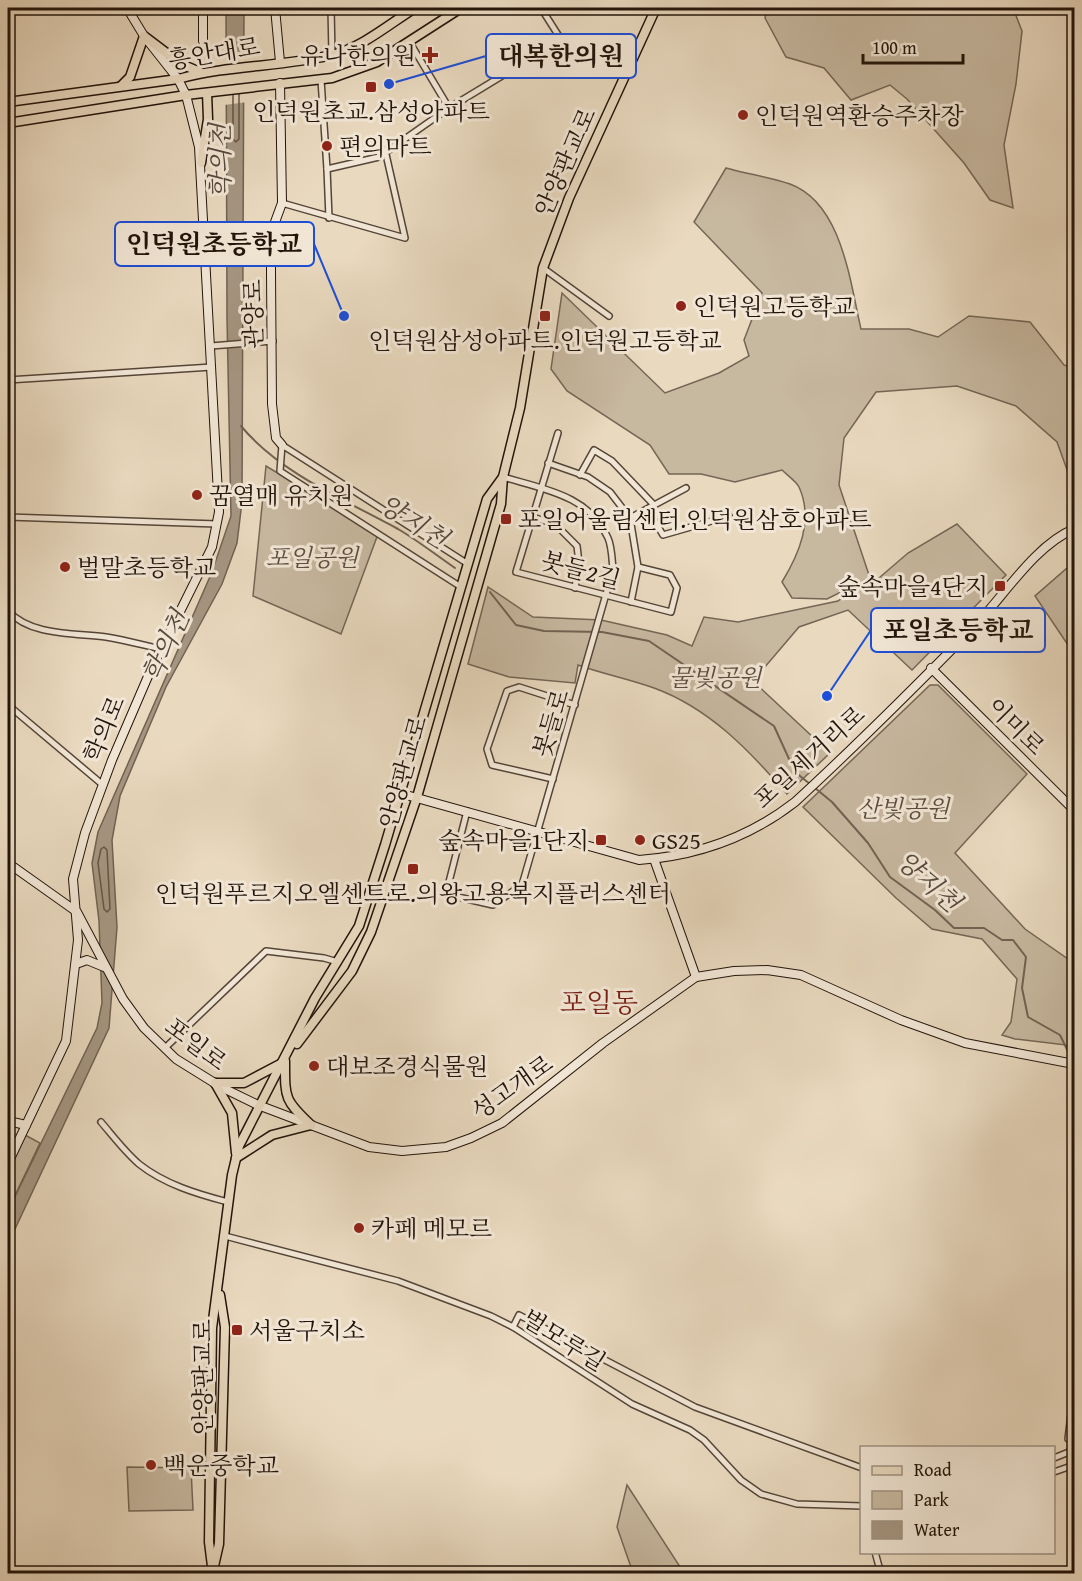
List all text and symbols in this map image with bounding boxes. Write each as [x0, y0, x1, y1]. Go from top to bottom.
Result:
scale bar [863, 27, 964, 65]
street label: 흥안대로 [165, 28, 263, 78]
callout: 대복한의원 [486, 34, 636, 78]
text: 100 m [872, 34, 917, 61]
text: 대복한의원 [498, 36, 624, 75]
place label: 유나한의원 [300, 38, 416, 73]
marker: 유나한의원 [421, 46, 439, 64]
marker: 인덕원초교.삼성아파트 [364, 80, 378, 94]
place label: 인덕원초교.삼성아파트 [252, 94, 490, 129]
place label: 인덕원역환승주차장 [755, 98, 964, 133]
street label: 안양판교로 [525, 102, 605, 222]
marker: 인덕원역환승주차장 [736, 108, 750, 122]
water label: 학의천 [200, 121, 239, 199]
place label: 편의마트 [339, 129, 432, 164]
marker: 편의마트 [320, 139, 334, 153]
callout: 인덕원초등학교 [115, 222, 314, 266]
text: 인덕원초등학교 [126, 224, 302, 263]
street label: 관양로 [235, 279, 271, 349]
place label: 인덕원고등학교 [693, 289, 855, 324]
marker: 인덕원고등학교 [674, 299, 688, 313]
marker: 인덕원삼성아파트.인덕원고등학교 [538, 309, 552, 323]
place label: 인덕원삼성아파트.인덕원고등학교 [368, 323, 722, 358]
place label: 꿈열매 유치원 [209, 478, 353, 513]
water label: 양지천 [372, 484, 458, 558]
marker: 꿈열매 유치원 [190, 488, 204, 502]
place label: 포일어울림센터.인덕원삼호아파트 [518, 502, 872, 537]
marker: 포일어울림센터.인덕원삼호아파트 [499, 512, 513, 526]
park label: 포일공원 [266, 540, 360, 575]
street label: 봇들2길 [537, 543, 625, 597]
place label: 벌말초등학교 [77, 550, 216, 585]
marker: 벌말초등학교 [58, 560, 72, 574]
place label: 숲속마을4단지 [837, 569, 988, 604]
marker: 숲속마을4단지 [993, 579, 1007, 593]
water label: 학의천 [131, 602, 199, 688]
callout: 포일초등학교 [871, 608, 1045, 652]
text: 포일초등학교 [883, 610, 1033, 649]
park label: 물빛공원 [669, 660, 763, 695]
street label: 봇들로 [524, 685, 578, 761]
street label: 이미로 [979, 689, 1053, 763]
street label: 학의로 [74, 690, 134, 768]
street label: 포일세거리로 [746, 697, 872, 817]
street label: 안양판교로 [370, 711, 436, 833]
park label: 산빛공원 [857, 791, 951, 826]
place label: 숲속마을1단지 [438, 823, 589, 858]
place label: GS25 [652, 823, 701, 858]
marker: 숲속마을1단지 [594, 833, 608, 847]
marker: GS25 [633, 833, 647, 847]
water label: 양지천 [888, 841, 971, 922]
marker: 인덕원푸르지오엘센트로.의왕고용복지플러스센터 [406, 862, 420, 876]
place label: 인덕원푸르지오엘센트로.의왕고용복지플러스센터 [155, 876, 671, 911]
district label: 포일동 [560, 982, 638, 1022]
street label: 포일로 [158, 1009, 234, 1079]
street label: 성고개로 [464, 1046, 560, 1128]
place label: 대보조경식물원 [326, 1049, 488, 1084]
marker: 대보조경식물원 [307, 1059, 321, 1073]
place label: 카페 메모르 [371, 1211, 492, 1246]
marker: 카페 메모르 [352, 1221, 366, 1235]
street label: 벌모루길 [515, 1301, 613, 1379]
place label: 서울구치소 [249, 1313, 365, 1348]
street label: 안양판교로 [185, 1319, 220, 1435]
marker: 서울구치소 [230, 1323, 244, 1337]
legend [860, 1446, 1055, 1554]
place label: 백운중학교 [163, 1448, 279, 1483]
text: Road [914, 1456, 952, 1483]
marker: 백운중학교 [144, 1458, 158, 1472]
text: Park [914, 1486, 950, 1513]
text: Water [914, 1516, 960, 1543]

